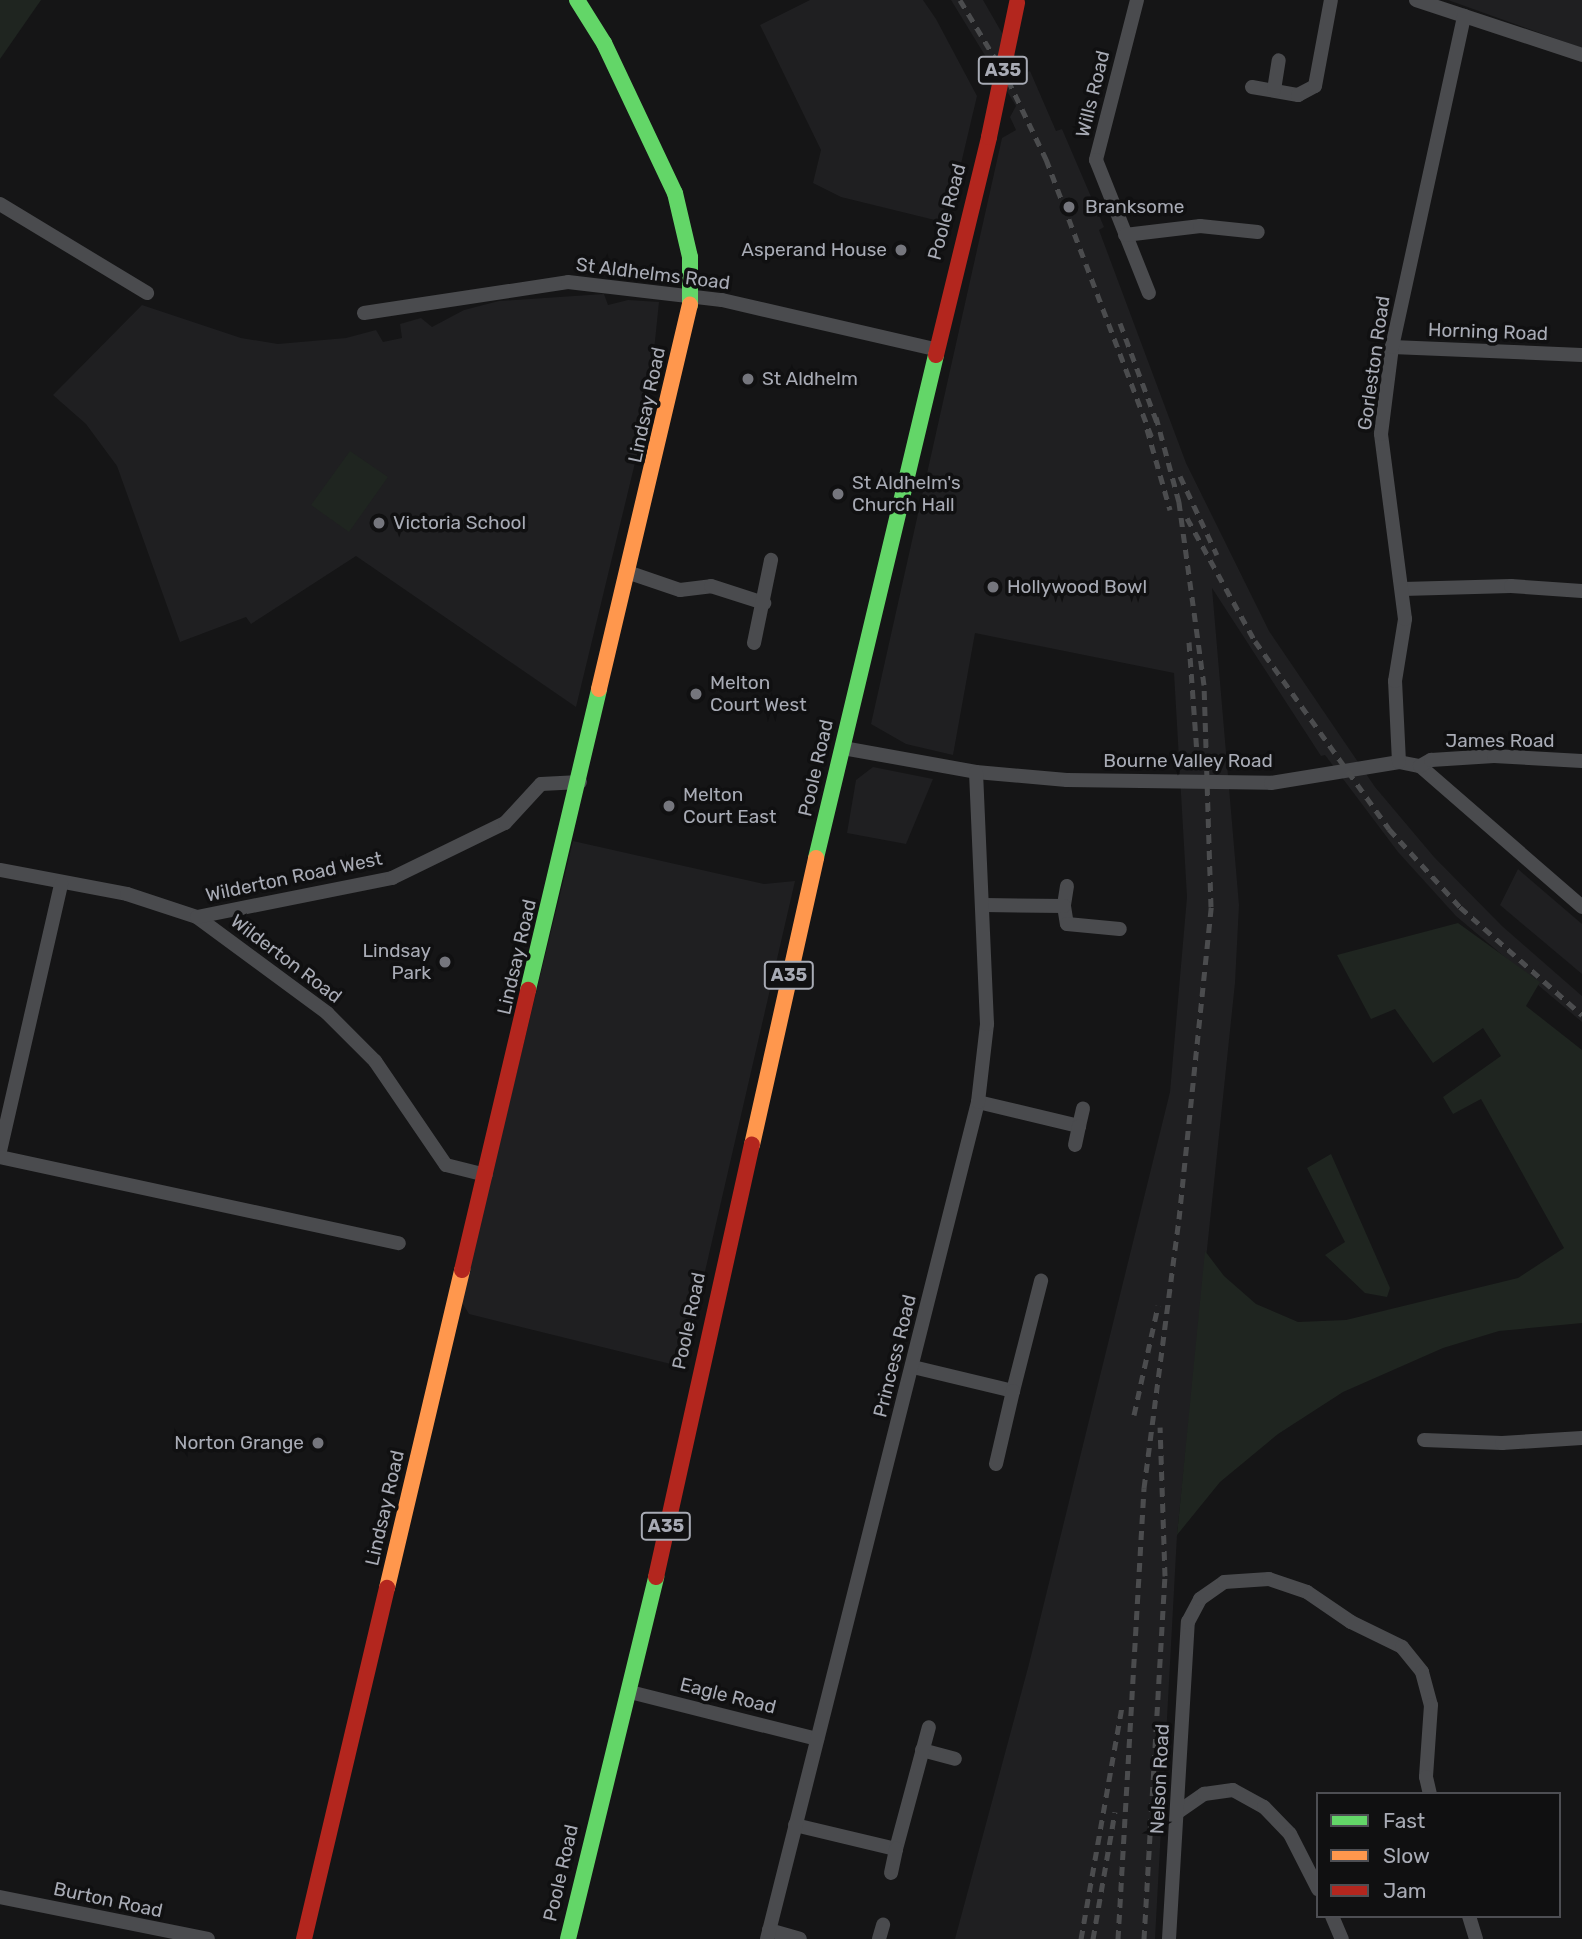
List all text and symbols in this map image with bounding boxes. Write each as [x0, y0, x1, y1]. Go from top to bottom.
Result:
street label: Wills Road [1071, 48, 1115, 140]
road number: A35 [977, 56, 1029, 84]
street label: Poole Road [923, 161, 971, 263]
place label: Branksome [1085, 196, 1185, 218]
marker: Branksome [1059, 197, 1079, 217]
place label: Asperand House [741, 239, 887, 261]
marker: Asperand House [893, 242, 909, 258]
street label: St Aldhelms Road [574, 253, 732, 295]
street label: Gorleston Road [1353, 294, 1395, 432]
street label: Horning Road [1427, 319, 1549, 345]
street label: Lindsay Road [624, 345, 670, 465]
place label: St Aldhelm [762, 368, 858, 390]
marker: St Aldhelm [740, 371, 756, 387]
place label: St Aldhelm's Church Hall [852, 472, 961, 516]
marker: St Aldhelm's Church Hall [830, 486, 846, 502]
place label: Victoria School [393, 512, 526, 534]
marker: Victoria School [371, 515, 387, 531]
place label: Hollywood Bowl [1007, 576, 1147, 598]
marker: Hollywood Bowl [985, 579, 1001, 595]
place label: Melton Court West [710, 672, 807, 716]
marker: Melton Court West [688, 686, 704, 702]
street label: Poole Road [794, 717, 838, 819]
street label: James Road [1445, 730, 1555, 752]
street label: Bourne Valley Road [1103, 750, 1273, 772]
place label: Melton Court East [683, 784, 776, 828]
marker: Melton Court East [661, 798, 677, 814]
street label: Wilderton Road West [203, 847, 385, 907]
street label: Lindsay Road [493, 897, 541, 1017]
street label: Wilderton Road [226, 910, 346, 1008]
place label: Lindsay Park [362, 940, 431, 984]
marker: Lindsay Park [437, 954, 453, 970]
road number: A35 [763, 960, 815, 990]
street label: Poole Road [668, 1270, 710, 1372]
street label: Princess Road [869, 1292, 921, 1420]
place label: Norton Grange [174, 1432, 304, 1454]
marker: Norton Grange [310, 1435, 326, 1451]
street label: Lindsay Road [361, 1448, 409, 1568]
road number: A35 [640, 1512, 692, 1540]
street label: Eagle Road [678, 1673, 778, 1719]
street label: Nelson Road [1146, 1723, 1174, 1835]
legend [1316, 1792, 1561, 1918]
text: Fast [1383, 1808, 1425, 1833]
street label: Poole Road [539, 1822, 583, 1924]
text: Slow [1383, 1843, 1430, 1868]
street label: Burton Road [51, 1877, 165, 1923]
text: Jam [1383, 1878, 1427, 1903]

